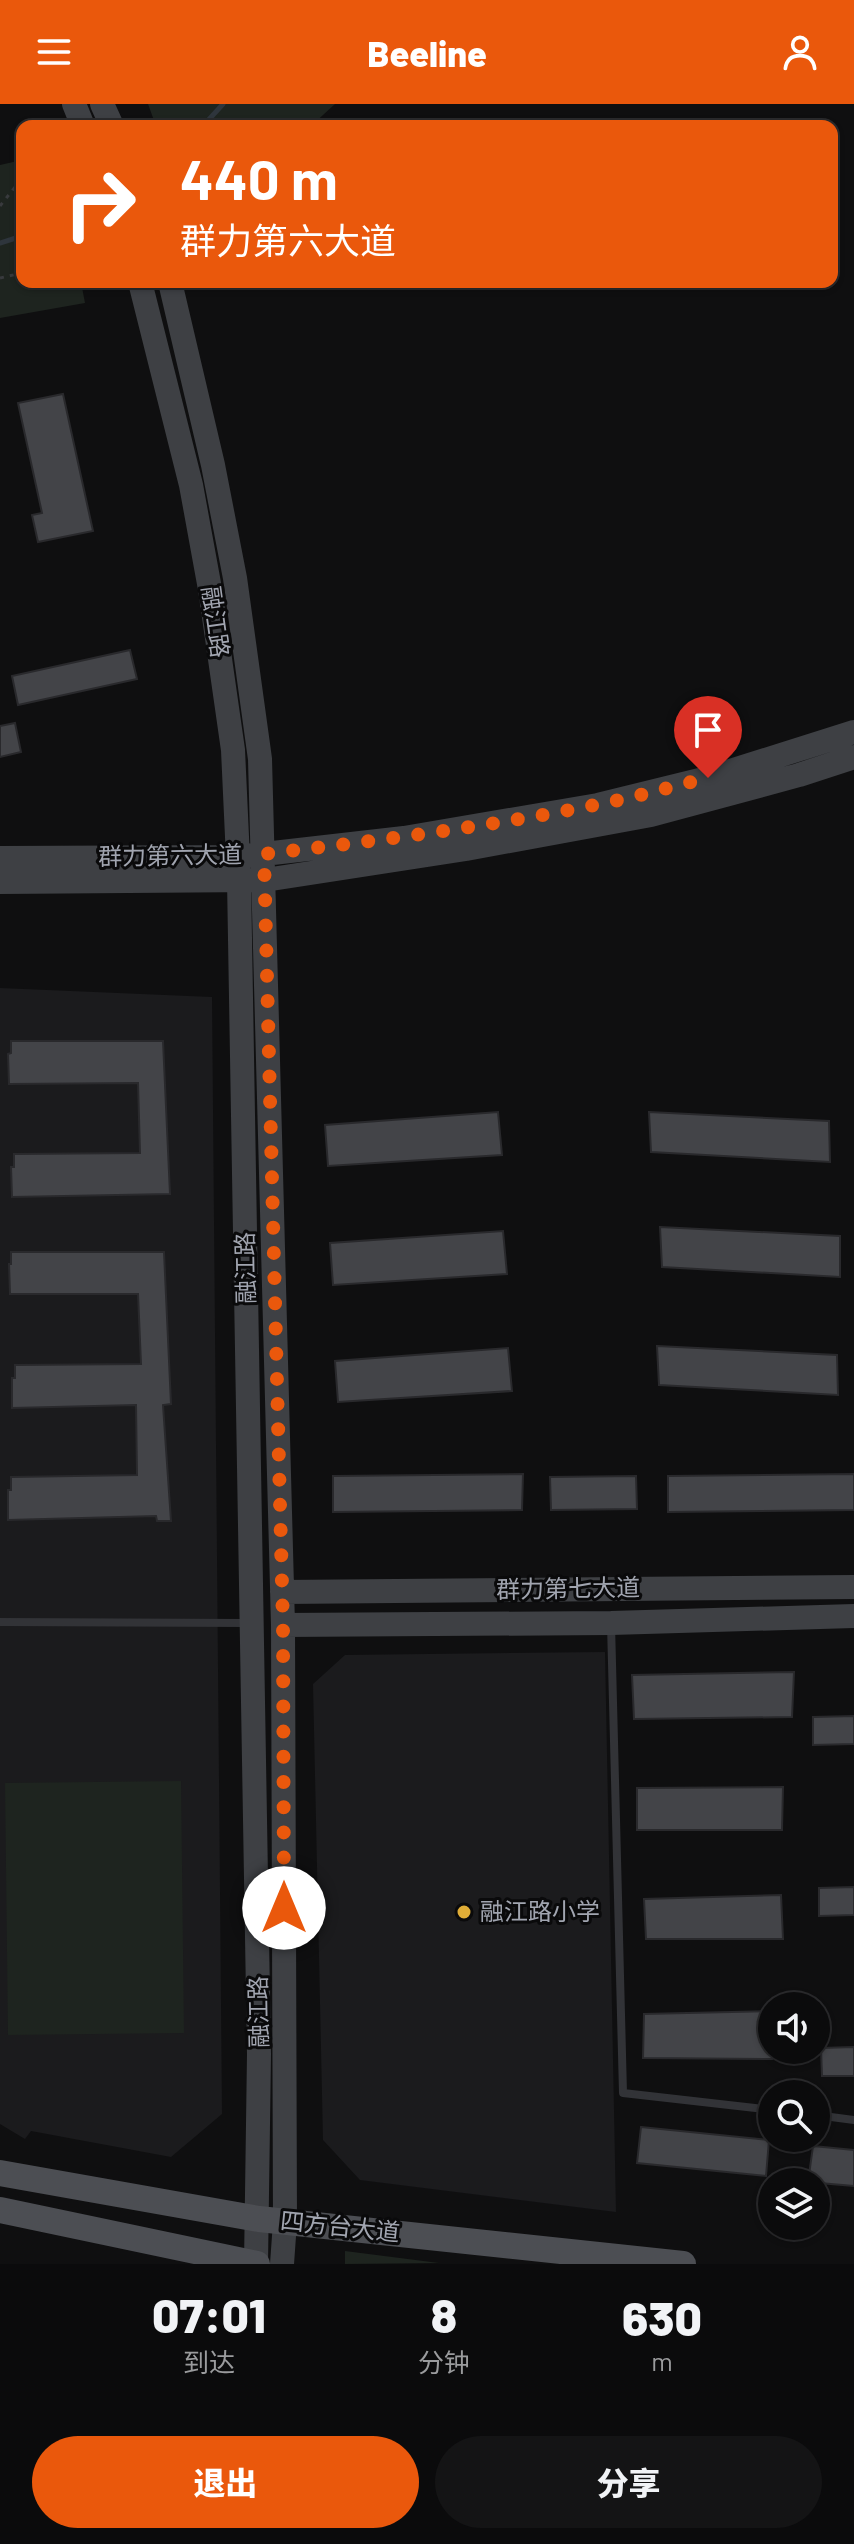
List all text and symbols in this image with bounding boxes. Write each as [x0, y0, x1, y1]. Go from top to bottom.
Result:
icon: menu [32, 30, 76, 74]
icon: person [778, 30, 822, 74]
text: Beeline [367, 31, 487, 74]
text: 440 m [180, 144, 338, 211]
icon: right [48, 152, 152, 256]
text: 群力第六大道 [180, 218, 396, 261]
street label: 融江路 [197, 584, 236, 659]
pin [674, 696, 742, 778]
icon: arrive [686, 708, 730, 752]
street label: 群力第六大道 [98, 839, 242, 870]
street label: 融江路 [229, 1232, 260, 1304]
street label: 群力第七大道 [496, 1572, 640, 1603]
position arrow [242, 1866, 326, 1950]
place label: 融江路小学 [480, 1896, 600, 1925]
marker: 融江路小学 [455, 1903, 473, 1921]
street label: 融江路 [242, 1976, 273, 2048]
map controls [758, 1992, 830, 2240]
button: sound [758, 1992, 830, 2064]
button: search [758, 2080, 830, 2152]
button: layers [758, 2168, 830, 2240]
street label: 四方台大道 [279, 2205, 401, 2246]
text: 07:01 [152, 2285, 266, 2343]
text: 8 [431, 2285, 457, 2343]
text: 630 [622, 2288, 702, 2346]
text: m [651, 2345, 673, 2376]
text: 到达 [183, 2346, 235, 2377]
text: 分钟 [418, 2346, 470, 2377]
button: 退出 [32, 2436, 419, 2528]
button: 分享 [435, 2436, 822, 2528]

